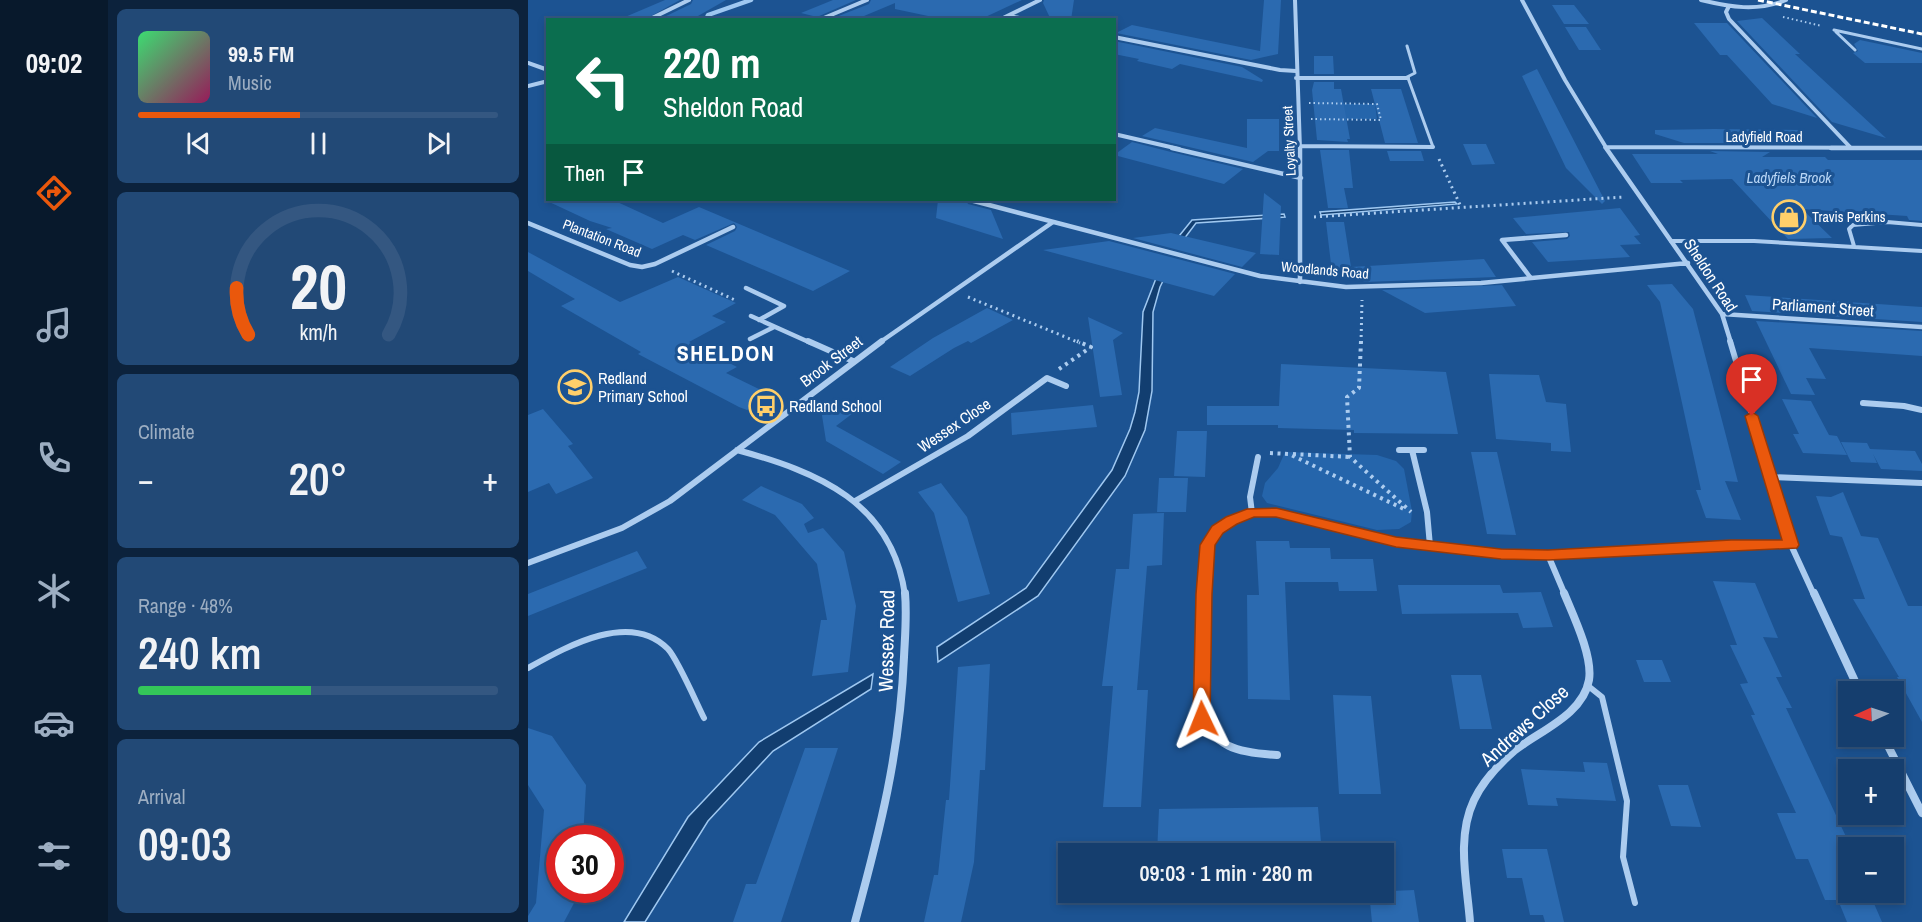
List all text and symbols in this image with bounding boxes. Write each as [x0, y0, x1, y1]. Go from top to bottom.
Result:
text: 220 m [663, 35, 761, 91]
text: 99.5 FM [228, 39, 294, 69]
icon: left [564, 42, 642, 120]
text: 09:02 [26, 45, 82, 81]
text: Music [228, 69, 272, 96]
text: Sheldon Road [663, 89, 803, 125]
street label: Loyalty Street [1278, 105, 1300, 177]
icon: previous [182, 127, 215, 160]
icon: pause [302, 127, 335, 160]
icon: next [422, 127, 455, 160]
street label: Ladyfield Road [1725, 128, 1803, 146]
icon: arrive [617, 156, 650, 189]
text: Then [564, 158, 605, 188]
water label: Ladyfiels Brook [1747, 167, 1832, 188]
icon: directions [33, 172, 75, 214]
shop icon: Travis Perkins [1771, 199, 1807, 235]
place label: Travis Perkins [1812, 208, 1886, 226]
street label: Plantation Road [560, 215, 644, 261]
street label: Sheldon Road [1679, 234, 1743, 316]
text: 20 [290, 245, 346, 329]
street label: Woodlands Road [1280, 257, 1370, 283]
street label: Parliament Street [1771, 292, 1875, 322]
icon: music [33, 304, 75, 346]
text: km/h [299, 319, 337, 348]
street label: Brook Street [795, 330, 867, 392]
district label: SHELDON [677, 338, 775, 368]
pin [1726, 354, 1777, 416]
icon: arrive [1735, 363, 1768, 396]
place label: Redland Primary School [598, 367, 688, 407]
school or university icon: Redland Primary School [557, 369, 593, 405]
bus stop icon: Redland School [748, 388, 784, 424]
street label: Wessex Close [913, 392, 995, 458]
place label: Redland School [789, 395, 882, 417]
text: Climate [138, 418, 195, 445]
icon: phone [33, 437, 75, 479]
text: 20° [288, 448, 348, 509]
text: − [138, 457, 154, 501]
text: + [482, 457, 498, 501]
icon: climate [33, 570, 75, 612]
street label: Wessex Road [872, 590, 900, 692]
text: Range · 48% [138, 592, 233, 619]
text: 240 km [138, 622, 262, 683]
street label: Andrews Close [1473, 678, 1574, 773]
north arrow [1838, 681, 1904, 747]
map controls [1838, 681, 1904, 903]
position arrow [1170, 687, 1234, 751]
icon: car [33, 702, 75, 744]
button: + [1838, 759, 1904, 825]
text: Arrival [138, 783, 185, 810]
text: 09:03 [138, 813, 232, 874]
speed limit sign: 30 [546, 825, 624, 903]
icon: filters [33, 835, 75, 877]
button: − [1838, 837, 1904, 903]
text: 09:03 · 1 min · 280 m [1139, 858, 1313, 888]

